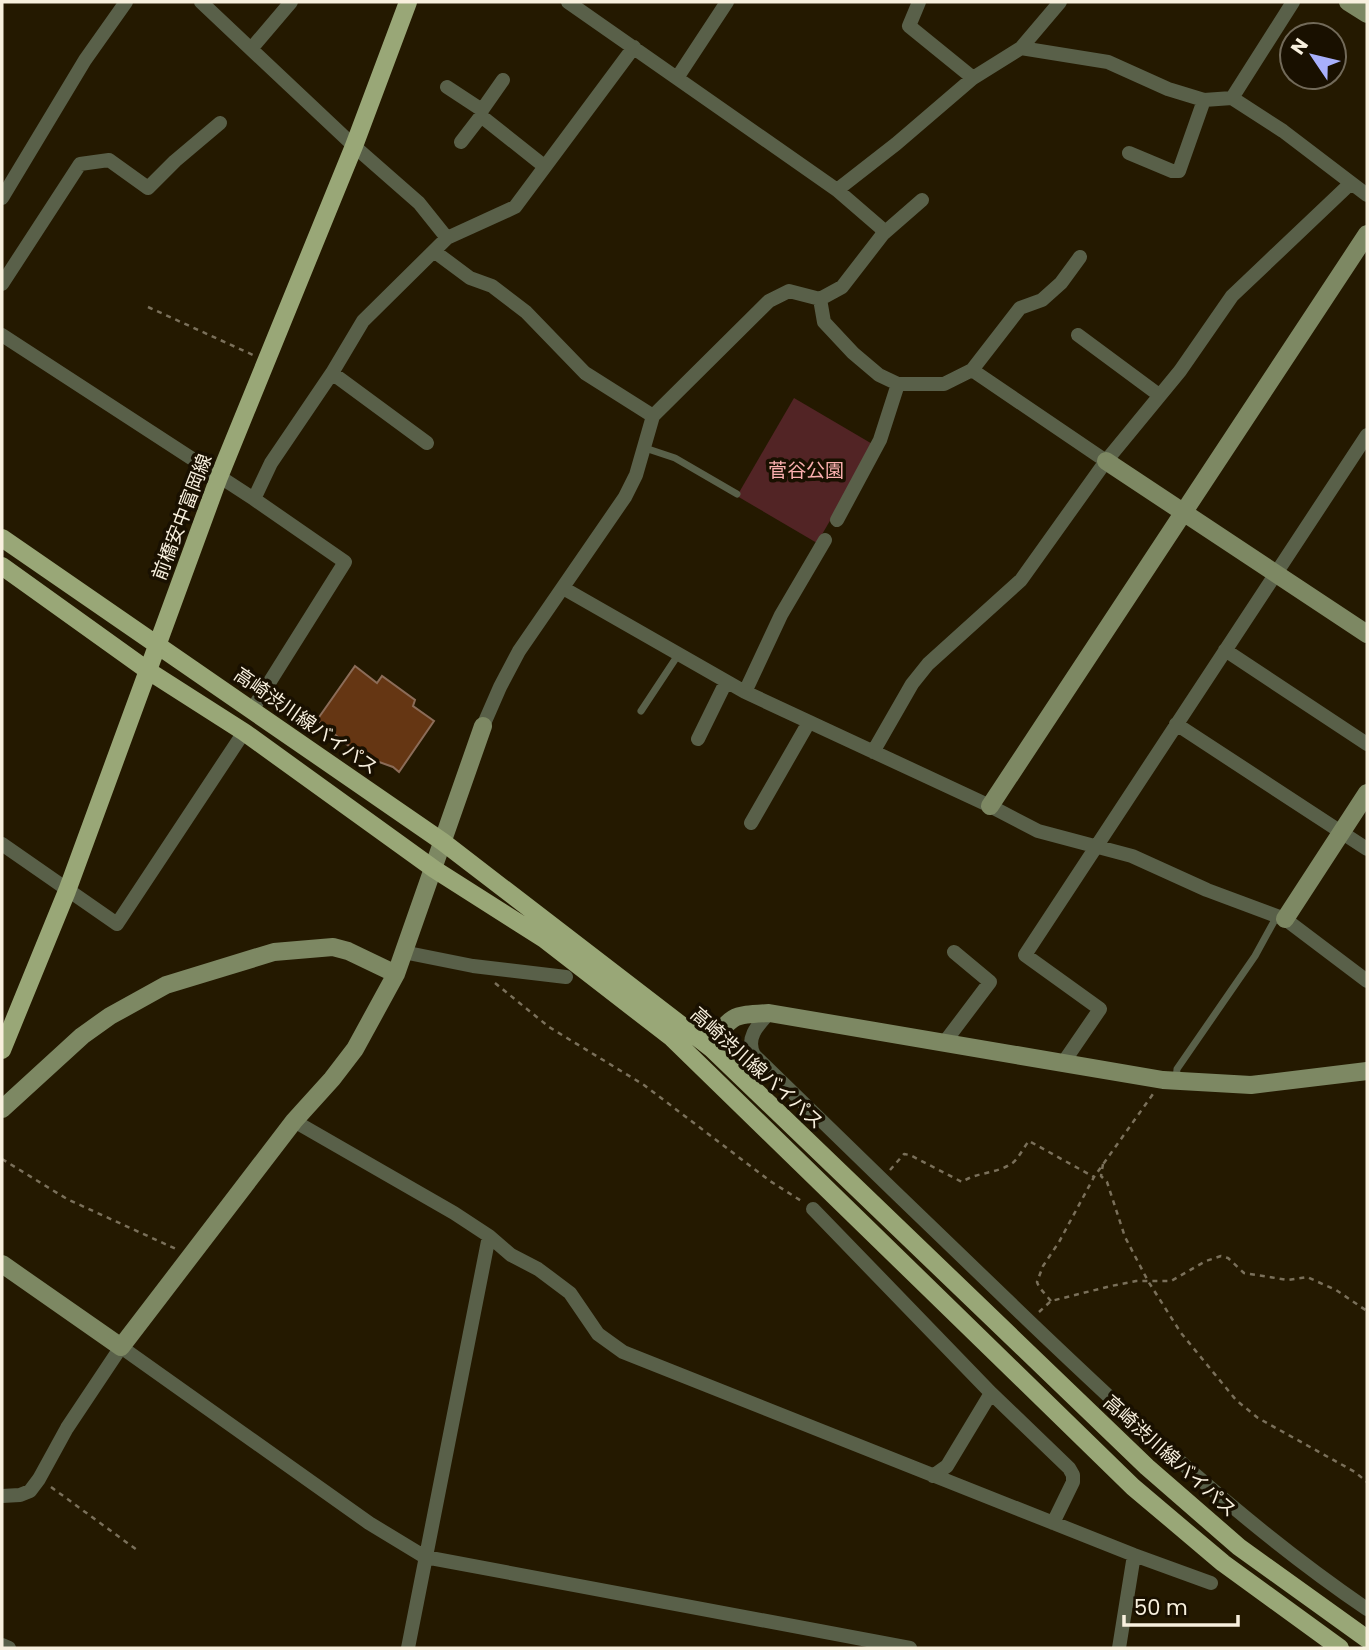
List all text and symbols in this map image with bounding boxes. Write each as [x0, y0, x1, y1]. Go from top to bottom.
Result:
north arrow [1278, 21, 1348, 91]
text: N [1284, 33, 1315, 60]
street label: 前橋安中富岡線 [146, 450, 218, 584]
park label: 菅谷公園 [768, 457, 844, 484]
street label: 高崎渋川線バイパス [228, 661, 384, 781]
street label: 高崎渋川線バイパス [685, 1001, 829, 1135]
street label: 高崎渋川線バイパス [1098, 1389, 1242, 1523]
scale bar [1124, 1584, 1238, 1628]
text: 50 m [1134, 1593, 1188, 1622]

